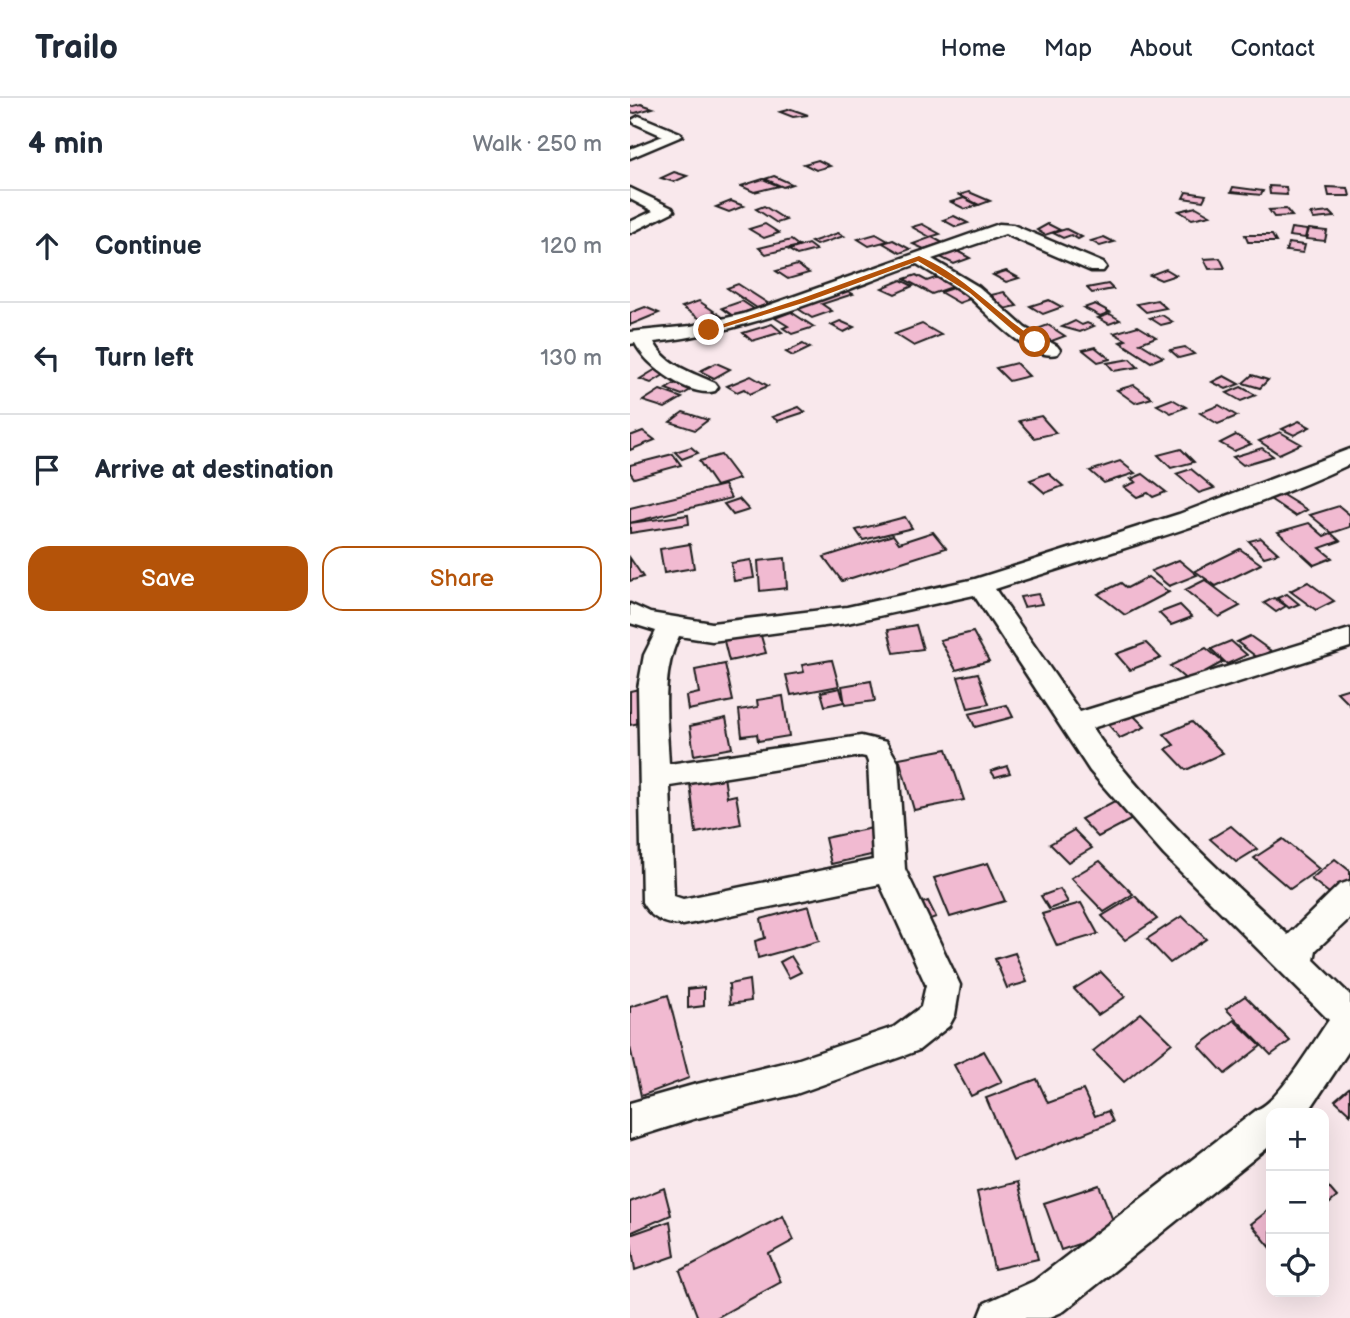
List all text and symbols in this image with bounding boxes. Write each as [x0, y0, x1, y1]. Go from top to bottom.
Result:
text: Trailo [35, 28, 118, 68]
text: Home [941, 34, 1006, 63]
text: Map [1044, 34, 1092, 63]
text: About [1130, 34, 1192, 63]
text: Contact [1230, 34, 1315, 63]
text: 4 min [28, 126, 103, 162]
text: Walk · 250 m [472, 130, 602, 158]
icon: ahead [28, 227, 66, 265]
text: Continue [95, 231, 202, 262]
text: 120 m [541, 232, 602, 260]
route end [693, 314, 724, 345]
route start [1019, 326, 1050, 357]
icon: left [28, 339, 66, 377]
text: Turn left [95, 343, 194, 374]
text: 130 m [540, 344, 602, 372]
icon: arrive [28, 451, 66, 489]
text: Arrive at destination [95, 455, 334, 486]
button: Save [28, 546, 308, 611]
button: Share [322, 546, 602, 611]
map controls [1266, 1108, 1329, 1297]
button: + [1266, 1108, 1329, 1171]
button: − [1266, 1171, 1329, 1234]
button: locate [1266, 1234, 1329, 1297]

